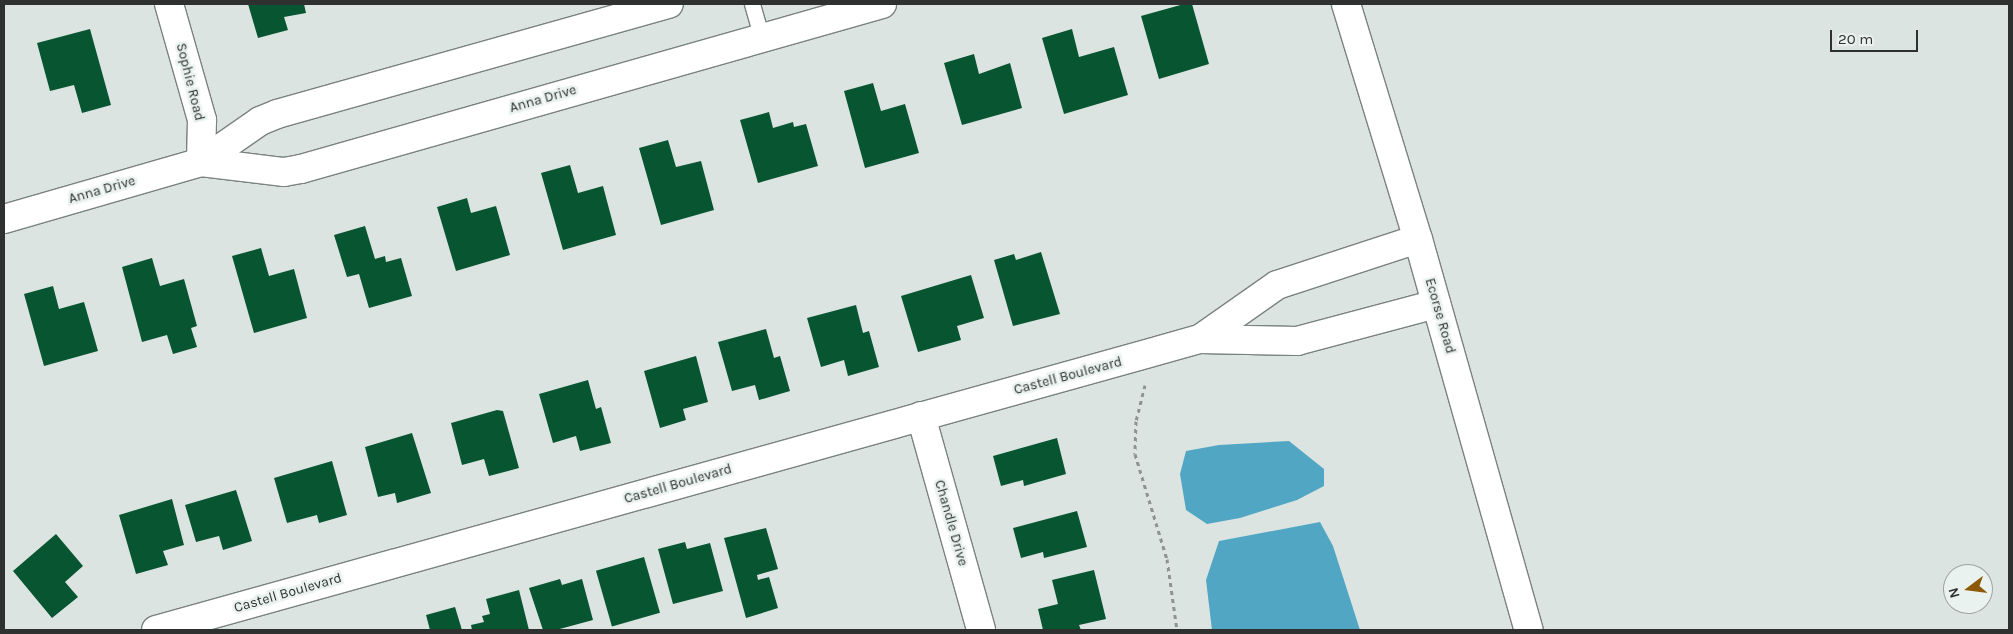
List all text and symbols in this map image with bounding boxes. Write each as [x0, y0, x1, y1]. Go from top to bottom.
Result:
scale bar [1833, 20, 1920, 52]
text: 20 m [1838, 30, 1873, 48]
street label: Sophie Road [172, 41, 208, 123]
street label: Anna Drive [508, 81, 578, 117]
street label: Anna Drive [67, 172, 137, 208]
street label: Ecorse Road [1421, 276, 1459, 356]
street label: Castell Boulevard [1012, 353, 1124, 399]
street label: Castell Boulevard [622, 461, 734, 507]
street label: Chandle Drive [931, 478, 971, 568]
north arrow [1943, 564, 1993, 614]
street label: Castell Boulevard [232, 570, 344, 616]
text: N [1944, 586, 1964, 600]

